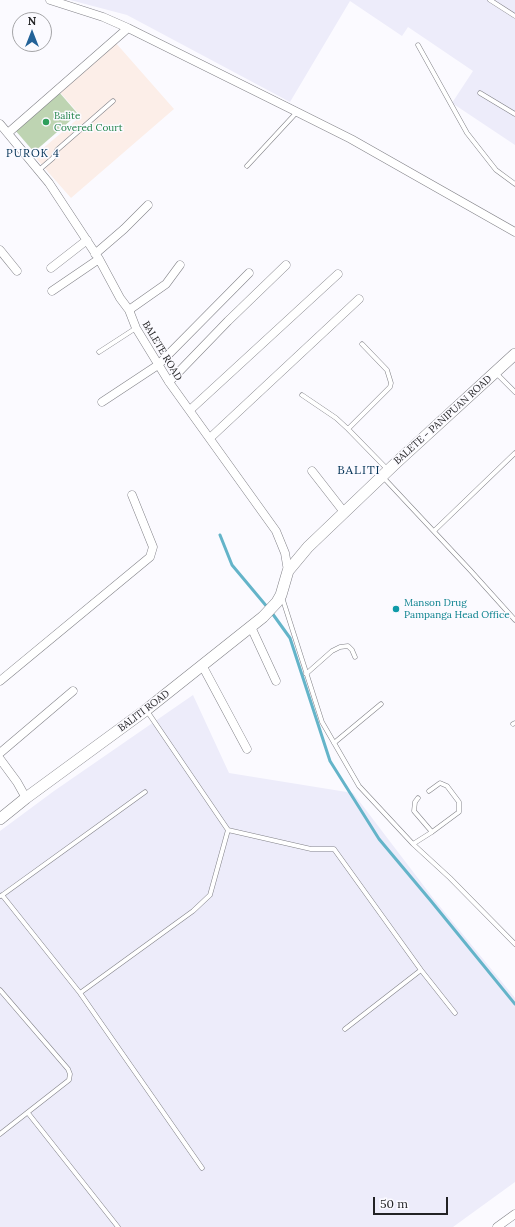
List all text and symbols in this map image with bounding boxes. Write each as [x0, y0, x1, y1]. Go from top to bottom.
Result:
north arrow [12, 12, 52, 52]
text: N [28, 14, 36, 28]
place label: Balite Covered Court [54, 110, 123, 134]
marker: Balite Covered Court [41, 117, 51, 127]
district label: PUROK 4 [6, 147, 60, 161]
street label: BALETE ROAD [140, 319, 184, 383]
street label: BALETE - PANIPUAN ROAD [392, 373, 494, 467]
district label: BALITI [337, 464, 381, 478]
place label: Manson Drug Pampanga Head Office [404, 597, 510, 620]
marker: Manson Drug Pampanga Head Office [391, 604, 401, 614]
street label: BALITI ROAD [116, 688, 172, 734]
scale bar [375, 1189, 450, 1215]
text: 50 m [380, 1196, 408, 1211]

